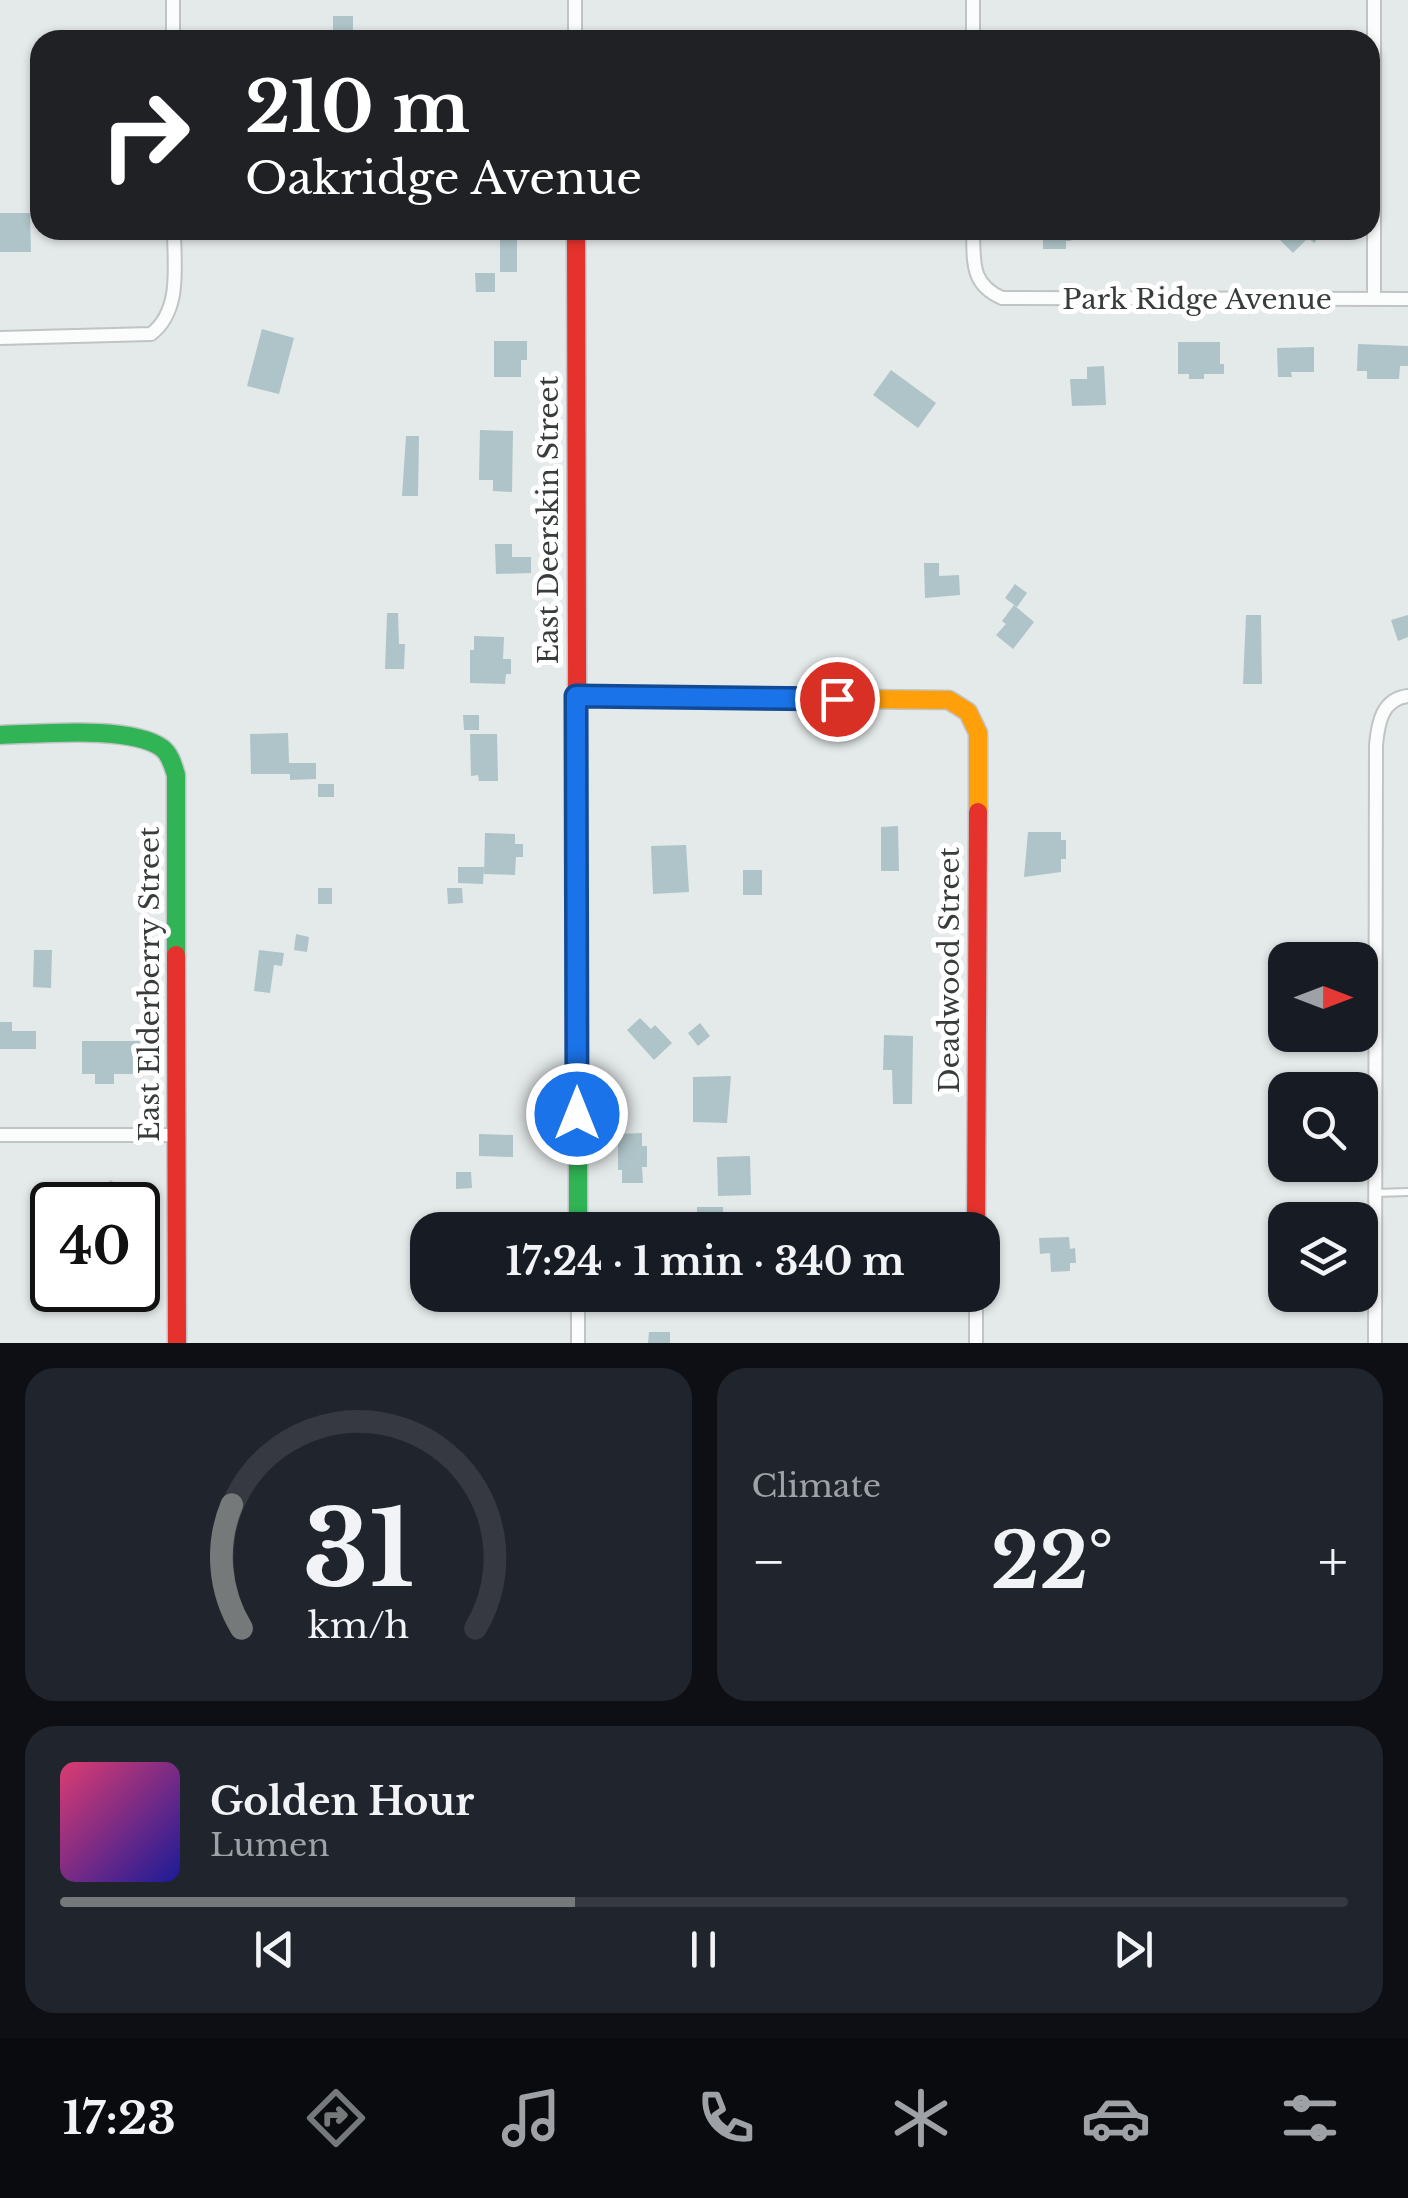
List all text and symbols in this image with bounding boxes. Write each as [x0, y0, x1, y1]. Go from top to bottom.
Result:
text: 210 m [245, 64, 470, 151]
icon: right [80, 70, 210, 200]
text: Oakridge Avenue [245, 150, 642, 206]
street label: Park Ridge Avenue [1062, 282, 1332, 317]
street label: East Deerskin Street [531, 375, 566, 664]
pin [795, 657, 880, 742]
icon: arrive [810, 672, 865, 727]
street label: East Elderberry Street [132, 826, 167, 1142]
street label: Deadwood Street [932, 846, 967, 1093]
north arrow [1268, 942, 1378, 1052]
map controls [1268, 942, 1378, 1312]
position arrow [525, 1062, 629, 1166]
button: search [1268, 1072, 1378, 1182]
speed limit sign: 40 [30, 1182, 160, 1312]
button: layers [1268, 1202, 1378, 1312]
text: 17:24 · 1 min · 340 m [505, 1238, 905, 1285]
text: Climate [752, 1466, 881, 1506]
text: 31 [302, 1485, 414, 1614]
text: 22° [991, 1515, 1113, 1608]
text: − [752, 1528, 786, 1596]
text: + [1318, 1528, 1348, 1596]
text: km/h [308, 1603, 409, 1648]
text: Golden Hour [210, 1778, 474, 1825]
text: Lumen [210, 1825, 329, 1865]
icon: previous [247, 1922, 302, 1977]
icon: pause [676, 1922, 731, 1977]
icon: next [1106, 1922, 1161, 1977]
icon: directions [301, 2083, 371, 2153]
icon: music [496, 2083, 566, 2153]
icon: phone [691, 2083, 761, 2153]
icon: climate [886, 2083, 956, 2153]
icon: car [1081, 2083, 1151, 2153]
icon: filters [1275, 2083, 1345, 2153]
text: 17:23 [62, 2090, 176, 2146]

